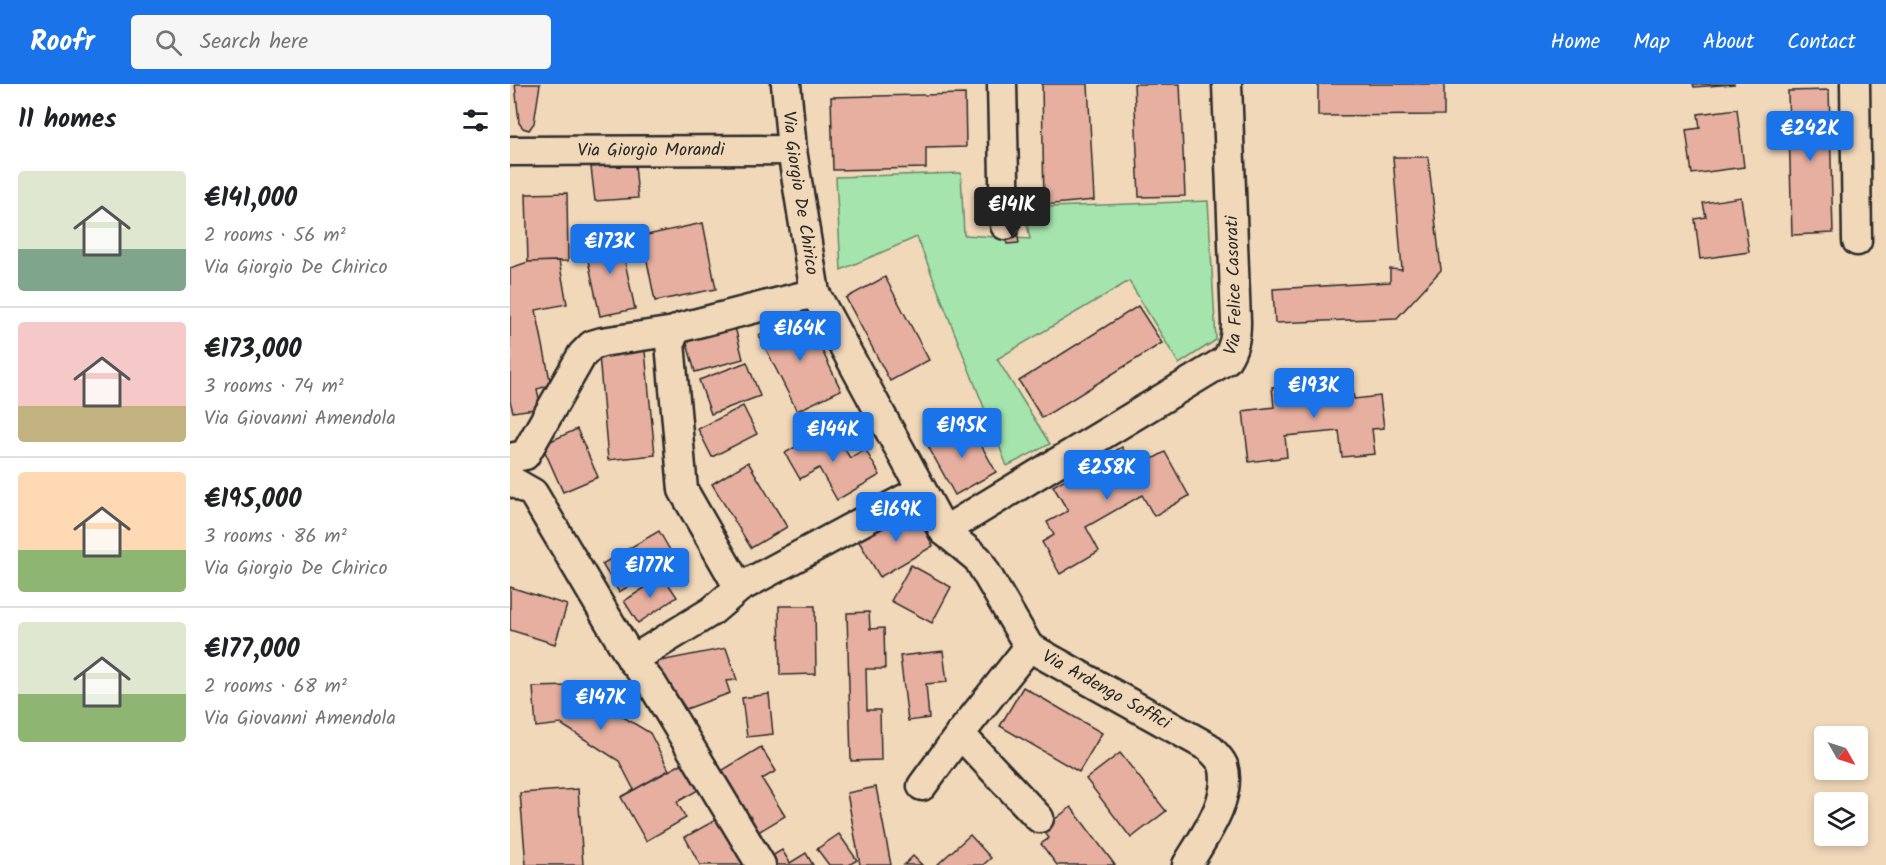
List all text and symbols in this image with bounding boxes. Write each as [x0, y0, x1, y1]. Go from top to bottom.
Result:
search box [131, 15, 551, 69]
text: Roofr [30, 20, 95, 65]
text: Search here [200, 25, 308, 60]
icon: search [152, 26, 185, 59]
text: Home [1551, 26, 1600, 59]
text: Map [1633, 26, 1670, 59]
text: About [1703, 26, 1754, 59]
text: Contact [1787, 26, 1856, 59]
text: 11 homes [18, 99, 116, 141]
icon: filters [459, 104, 492, 137]
street label: Via Giorgio De Chirico [774, 110, 826, 277]
pin: €242K [1768, 111, 1852, 162]
text: €242K [1781, 114, 1839, 146]
street label: Via Giorgio Morandi [578, 136, 725, 165]
text: €141,000 [204, 178, 297, 220]
pin: €141K [970, 187, 1054, 238]
text: €141K [988, 190, 1036, 222]
icon: home [66, 195, 138, 267]
street label: Via Felice Casorati [1216, 214, 1251, 360]
text: 2 rooms · 56 m² [204, 220, 346, 252]
pin: €173K [568, 224, 652, 275]
text: €173K [584, 227, 636, 259]
text: Via Giorgio De Chirico [204, 252, 388, 284]
pin: €164K [758, 311, 842, 362]
text: €164K [774, 314, 826, 346]
text: €173,000 [204, 329, 302, 371]
icon: home [66, 346, 138, 418]
pin: €193K [1272, 368, 1356, 419]
text: 3 rooms · 74 m² [204, 371, 344, 403]
text: €193K [1288, 371, 1340, 403]
text: Via Giovanni Amendola [204, 403, 396, 435]
pin: €195K [920, 408, 1004, 459]
text: €195K [937, 411, 988, 443]
pin: €144K [791, 412, 875, 463]
text: €144K [807, 415, 859, 447]
pin: €258K [1065, 450, 1149, 501]
text: €258K [1078, 453, 1136, 485]
text: €195,000 [204, 479, 301, 521]
pin: €169K [854, 492, 938, 543]
text: €169K [870, 495, 922, 527]
icon: home [66, 496, 138, 568]
text: 3 rooms · 86 m² [204, 521, 347, 553]
pin: €177K [608, 548, 692, 599]
text: €177K [625, 551, 675, 583]
text: Via Giorgio De Chirico [204, 553, 388, 585]
text: €177,000 [204, 629, 300, 671]
street label: Via Ardengo Soffici [1036, 642, 1176, 738]
icon: home [66, 646, 138, 718]
text: 2 rooms · 68 m² [204, 671, 347, 703]
pin: €147K [559, 680, 643, 731]
text: €147K [575, 683, 627, 715]
text: Via Giovanni Amendola [204, 703, 396, 735]
north arrow [1814, 726, 1868, 780]
map controls [1814, 726, 1868, 846]
button: layers [1814, 792, 1868, 846]

